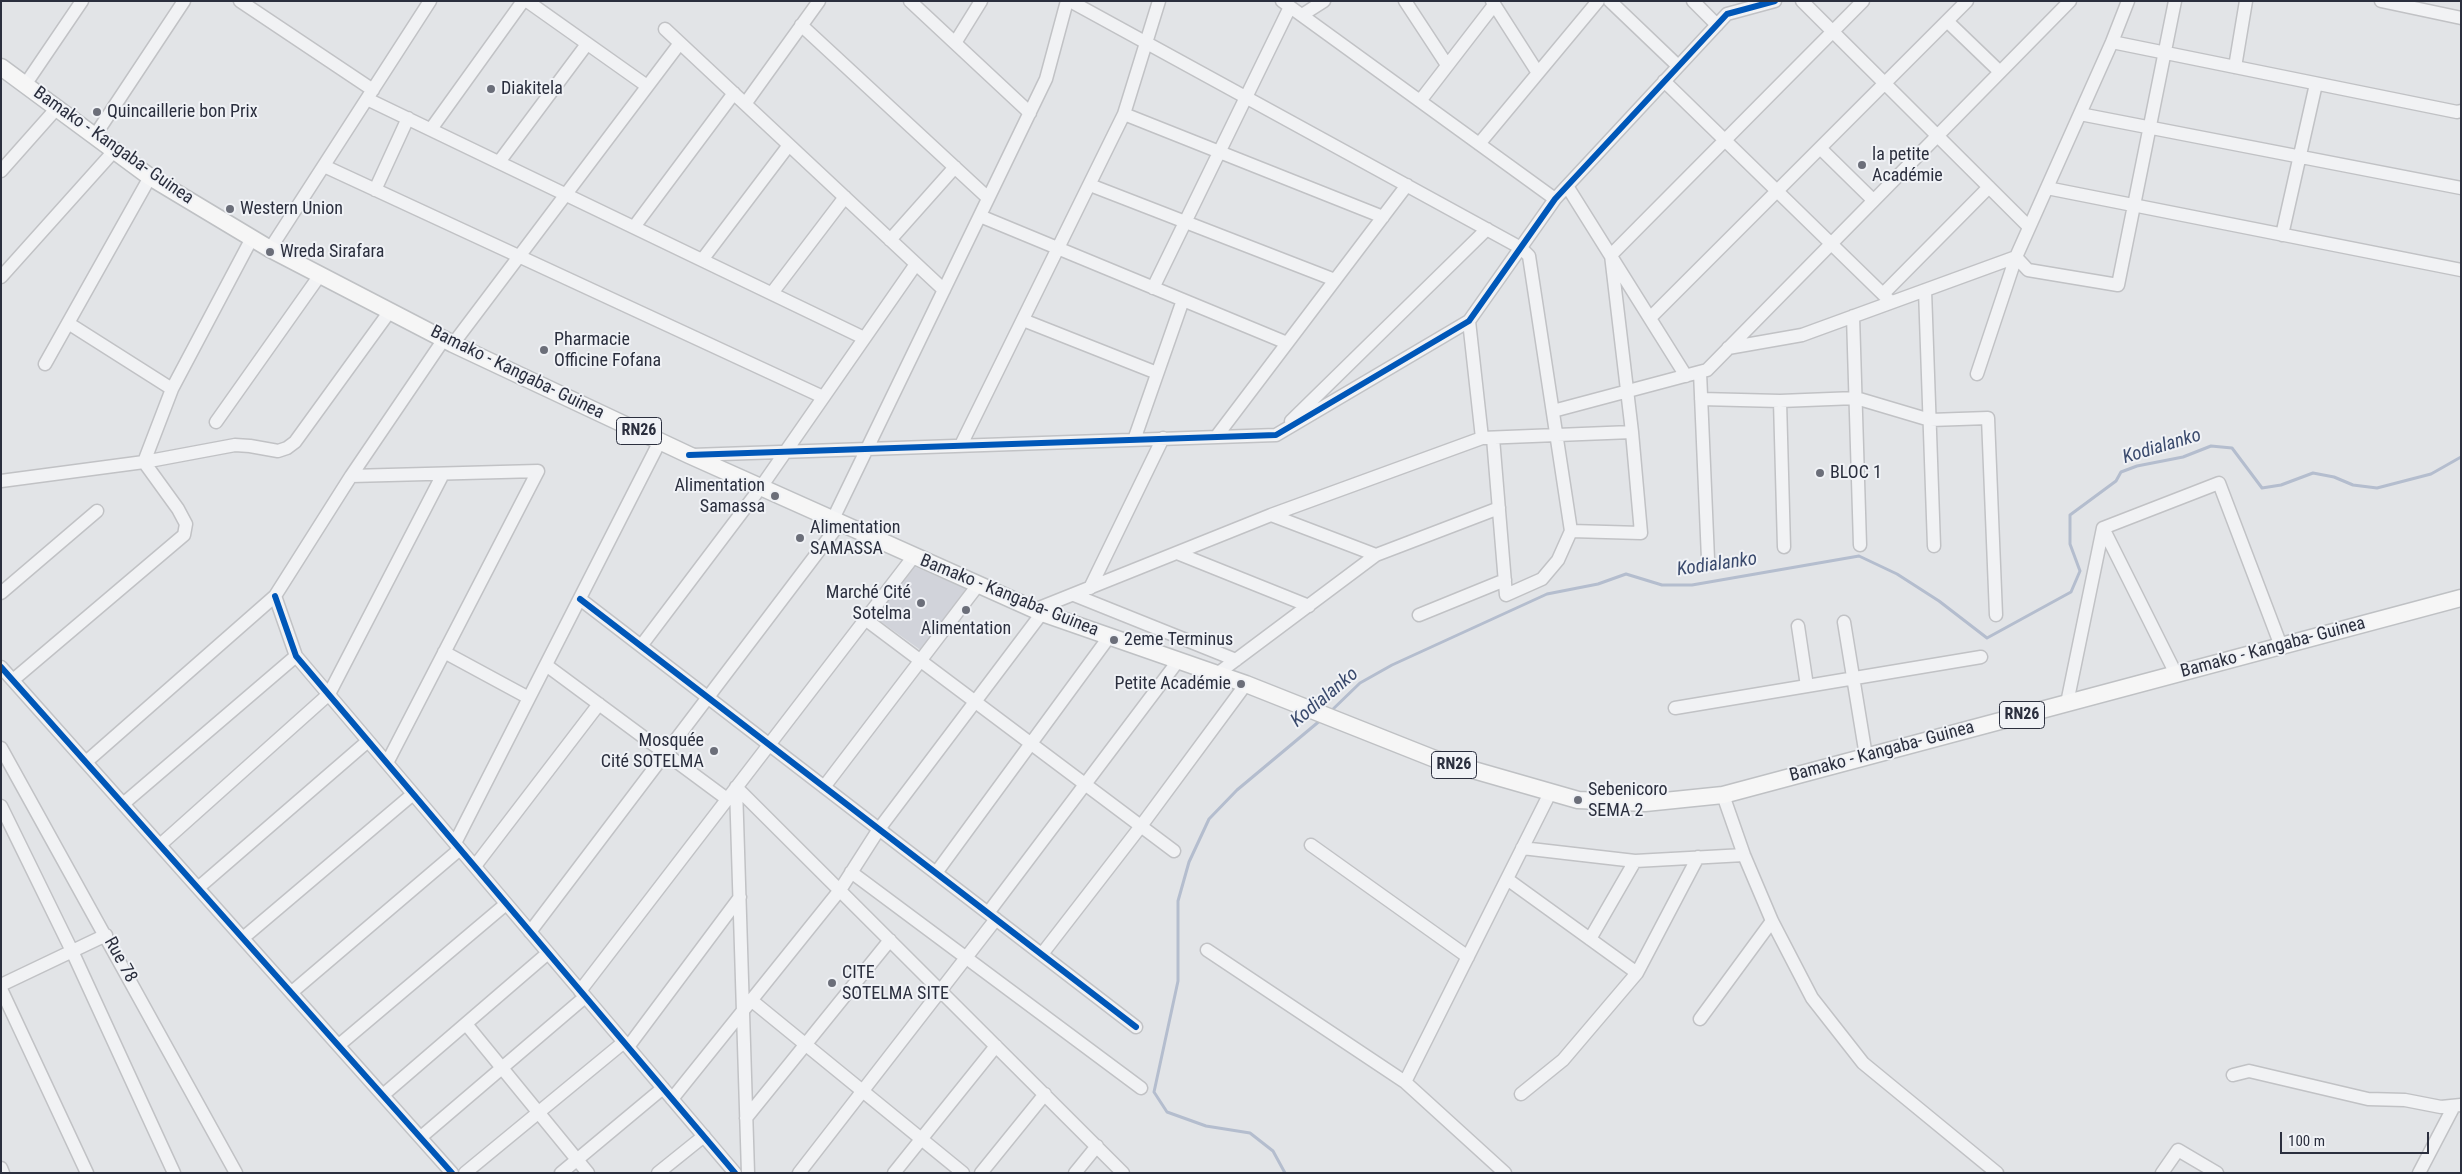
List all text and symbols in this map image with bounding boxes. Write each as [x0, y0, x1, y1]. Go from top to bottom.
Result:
place label: Diakitela [501, 78, 563, 100]
street label: Bamako - Kangaba- Guinea [29, 83, 197, 209]
marker: Diakitela [485, 83, 497, 95]
place label: Quincaillerie bon Prix [107, 101, 258, 123]
marker: Quincaillerie bon Prix [91, 106, 103, 118]
place label: la petite Académie [1872, 144, 1943, 186]
marker: la petite Académie [1856, 159, 1868, 171]
place label: Western Union [240, 198, 343, 220]
marker: Western Union [224, 203, 236, 215]
place label: Wreda Sirafara [280, 241, 384, 263]
marker: Wreda Sirafara [264, 246, 276, 258]
street label: Bamako - Kangaba- Guinea [427, 322, 607, 424]
place label: Pharmacie Officine Fofana [554, 329, 661, 372]
marker: Pharmacie Officine Fofana [538, 344, 550, 356]
road number: RN26 [616, 418, 662, 444]
water label: Kodialanko [2120, 424, 2204, 470]
place label: BLOC 1 [1830, 462, 1882, 484]
marker: BLOC 1 [1814, 467, 1826, 479]
place label: Alimentation Samassa [674, 475, 765, 518]
marker: Alimentation Samassa [769, 490, 781, 502]
place label: Alimentation SAMASSA [810, 517, 901, 560]
marker: Alimentation SAMASSA [794, 532, 806, 544]
water label: Kodialanko [1675, 548, 1759, 582]
street label: Bamako - Kangaba- Guinea [917, 550, 1101, 642]
place label: Marché Cité Sotelma [826, 582, 911, 624]
marker: Marché Cité Sotelma [915, 597, 927, 609]
marker: Alimentation [960, 604, 972, 616]
street label: Bamako - Kangaba- Guinea [2178, 613, 2368, 683]
place label: Alimentation [921, 618, 1011, 640]
place label: 2eme Terminus [1124, 629, 1233, 651]
marker: 2eme Terminus [1108, 634, 1120, 646]
water label: Kodialanko [1287, 663, 1363, 733]
place label: Petite Académie [1115, 673, 1231, 695]
marker: Petite Académie [1235, 678, 1247, 690]
road number: RN26 [2000, 702, 2044, 728]
street label: Bamako - Kangaba- Guinea [1787, 717, 1977, 787]
place label: Mosquée Cité SOTELMA [601, 730, 704, 772]
marker: Mosquée Cité SOTELMA [708, 745, 720, 757]
road number: RN26 [1432, 752, 1476, 778]
place label: Sebenicoro SEMA 2 [1588, 779, 1668, 822]
marker: Sebenicoro SEMA 2 [1572, 794, 1584, 806]
street label: Rue 78 [99, 934, 141, 986]
place label: CITE SOTELMA SITE [842, 962, 949, 1004]
marker: CITE SOTELMA SITE [826, 977, 838, 989]
scale bar [2282, 1122, 2431, 1154]
text: 100 m [2288, 1132, 2325, 1150]

